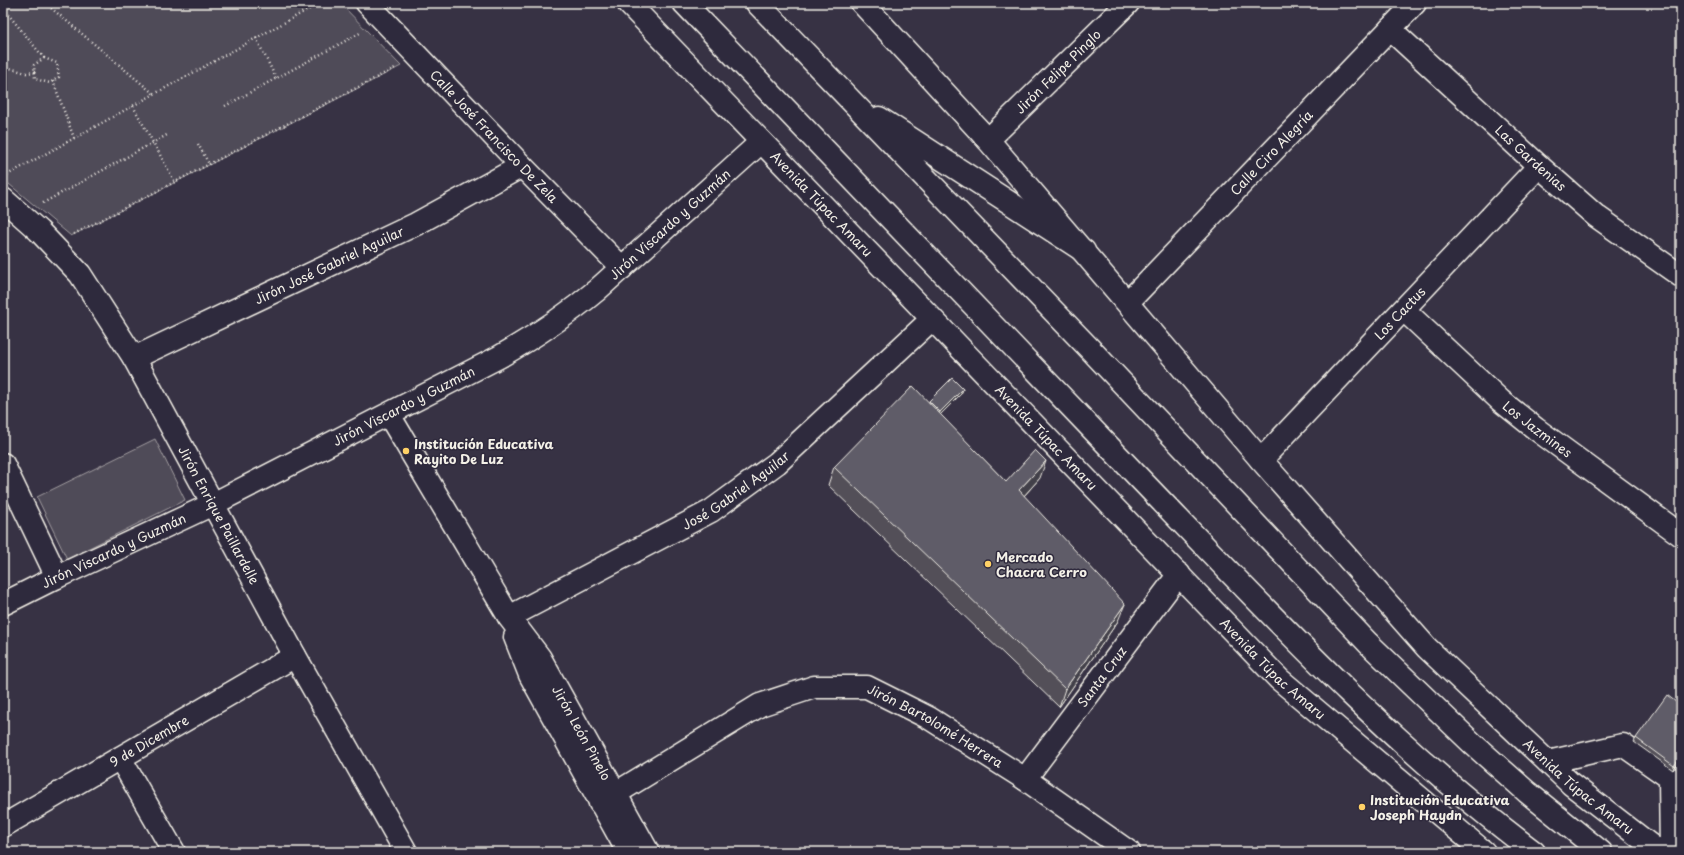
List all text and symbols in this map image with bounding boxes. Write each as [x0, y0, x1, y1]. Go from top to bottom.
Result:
street label: Jirón Felipe Pinglo [1010, 25, 1105, 118]
street label: Calle José Francisco De Zela [426, 65, 563, 207]
street label: Calle Ciro Alegría [1225, 105, 1317, 199]
street label: Las Gardenias [1491, 120, 1571, 195]
street label: Avenida Túpac Amaru [767, 147, 877, 261]
street label: Jirón Viscardo y Guzmán [605, 164, 734, 284]
street label: Jirón José Gabriel Aguilar [251, 221, 407, 308]
street label: Los Cactus [1369, 282, 1429, 344]
street label: Jirón Viscardo y Guzmán [329, 361, 478, 450]
street label: Avenida Túpac Amaru [991, 380, 1102, 494]
street label: Los Jazmines [1499, 396, 1576, 461]
place label: Institución Educativa Rayito De Luz [414, 434, 554, 468]
street label: Jirón Enrique Paillardelle [174, 442, 264, 587]
marker: Institución Educativa Rayito De Luz [401, 446, 411, 456]
street label: José Gabriel Aguilar [678, 446, 793, 534]
street label: Jirón Viscardo y Guzmán [38, 508, 189, 592]
place label: Mercado Chacra Cerro [996, 547, 1087, 581]
marker: Mercado Chacra Cerro [983, 559, 993, 569]
street label: Avenida Túpac Amaru [1216, 613, 1330, 724]
street label: Santa Cruz [1072, 642, 1130, 711]
street label: Jirón Bartolomé Herrera [864, 679, 1007, 772]
street label: Jirón León Pinelo [548, 682, 616, 783]
street label: 9 de Dicembre [106, 710, 192, 771]
street label: Avenida Túpac Amaru [1519, 734, 1638, 838]
place label: Institución Educativa Joseph Haydn [1370, 790, 1510, 824]
marker: Institución Educativa Joseph Haydn [1357, 802, 1367, 812]

